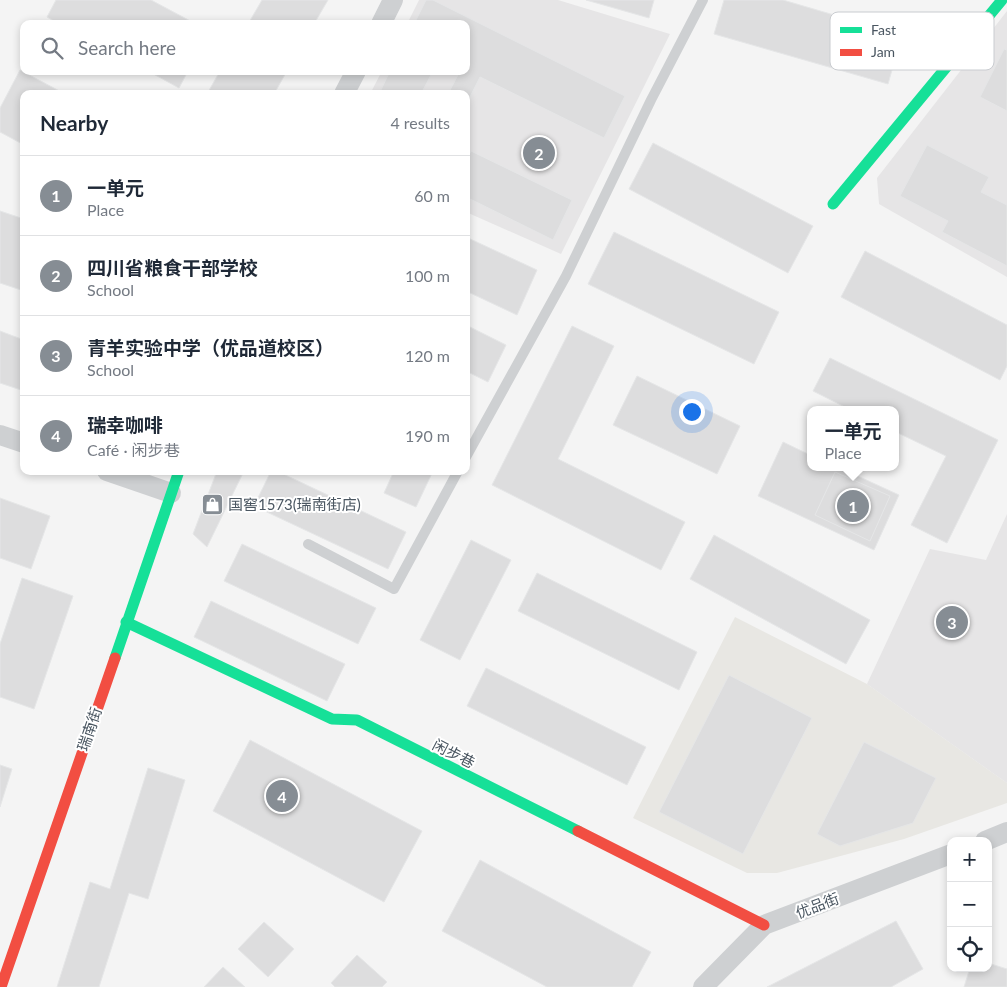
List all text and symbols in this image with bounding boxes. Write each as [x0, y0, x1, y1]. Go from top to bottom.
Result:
legend [830, 12, 994, 70]
search box [20, 20, 470, 75]
text: Fast [871, 21, 896, 38]
icon: search [38, 34, 66, 62]
text: Search here [78, 36, 176, 59]
text: Jam [871, 43, 895, 60]
text: Nearby [40, 110, 108, 135]
text: 4 results [390, 113, 450, 132]
pin: 2 [523, 134, 555, 172]
text: 一单元 [87, 176, 144, 199]
text: 1 [51, 186, 61, 205]
text: 60 m [414, 186, 450, 205]
text: Place [87, 200, 124, 219]
text: 四川省粮食干部学校 [87, 256, 258, 279]
text: 2 [51, 266, 61, 285]
text: 100 m [405, 266, 450, 285]
text: School [87, 280, 134, 299]
text: 青羊实验中学（优品道校区） [87, 336, 334, 359]
text: 3 [51, 346, 61, 365]
text: 120 m [405, 346, 450, 365]
text: School [87, 360, 134, 379]
your location [679, 399, 705, 425]
popup [807, 406, 899, 471]
text: 瑞幸咖啡 [87, 413, 163, 436]
text: 一单元 [824, 419, 882, 442]
text: 4 [51, 426, 61, 445]
text: 190 m [405, 426, 450, 445]
text: Café · 闲步巷 [87, 440, 180, 459]
text: Place [824, 443, 862, 462]
pin: 1 [837, 487, 869, 525]
shop icon: 国窖1573(瑞南街店) [200, 492, 224, 516]
place label: 国窖1573(瑞南街店) [228, 495, 361, 513]
pin: 3 [936, 603, 968, 641]
street label: 瑞南街 [73, 705, 105, 753]
street label: 闲步巷 [430, 735, 478, 771]
pin: 4 [266, 777, 298, 815]
map controls [947, 837, 992, 972]
button: + [947, 837, 992, 882]
button: − [947, 882, 992, 927]
street label: 优品街 [793, 889, 841, 921]
button: locate [947, 927, 992, 972]

